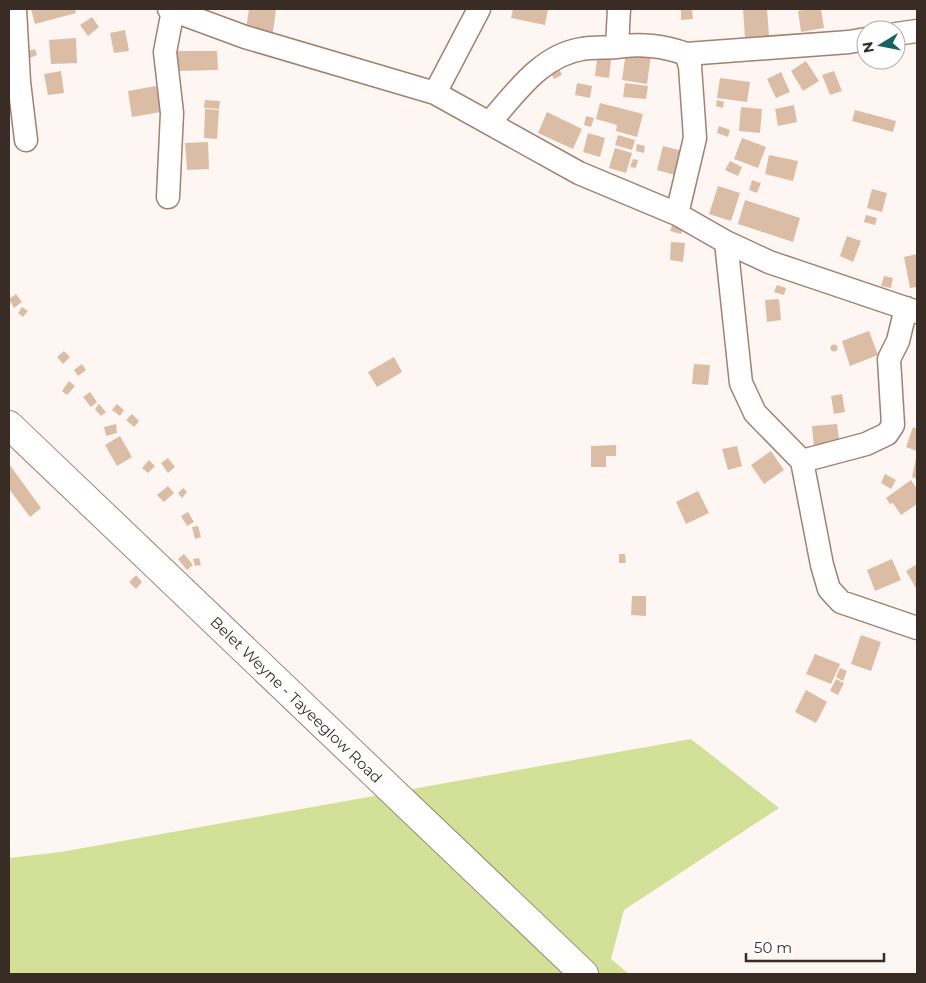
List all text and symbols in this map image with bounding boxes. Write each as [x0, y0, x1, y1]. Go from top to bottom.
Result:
north arrow [856, 20, 906, 70]
text: N [858, 40, 878, 54]
street label: Belet Weyne - Tayeeglow Road [206, 612, 386, 787]
scale bar [746, 930, 884, 962]
text: 50 m [754, 938, 792, 957]

